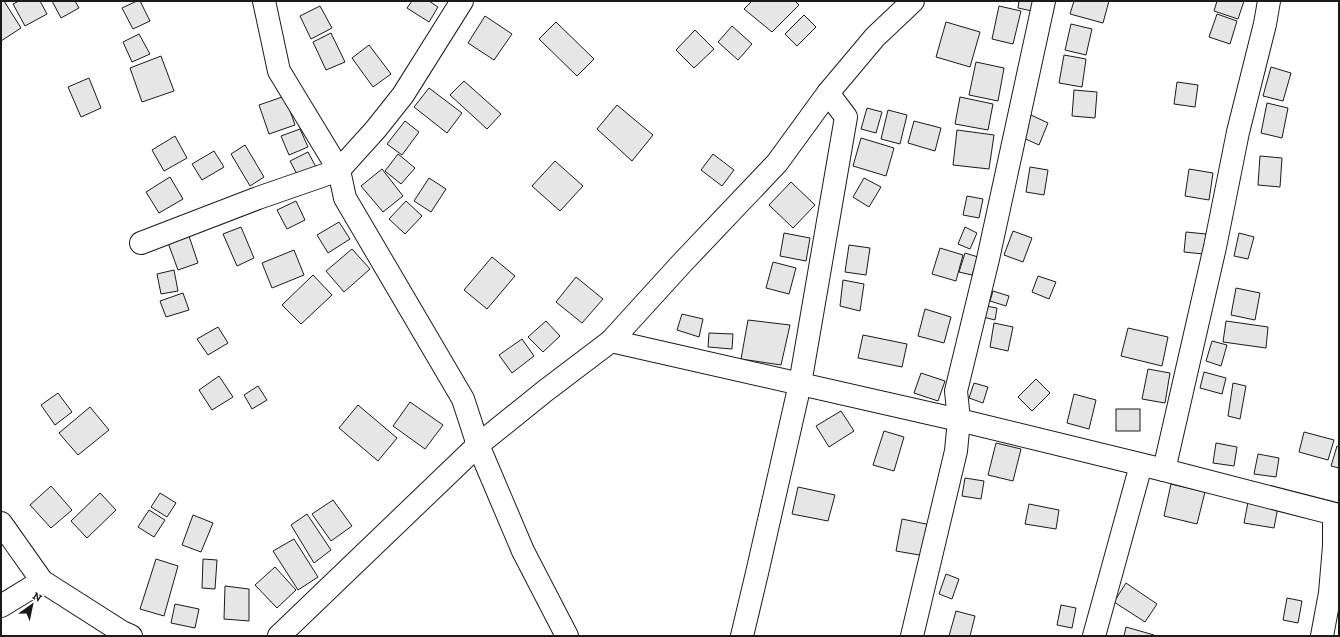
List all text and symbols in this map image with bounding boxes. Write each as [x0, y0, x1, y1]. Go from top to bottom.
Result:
north arrow [12, 585, 52, 625]
text: N [30, 589, 45, 605]

